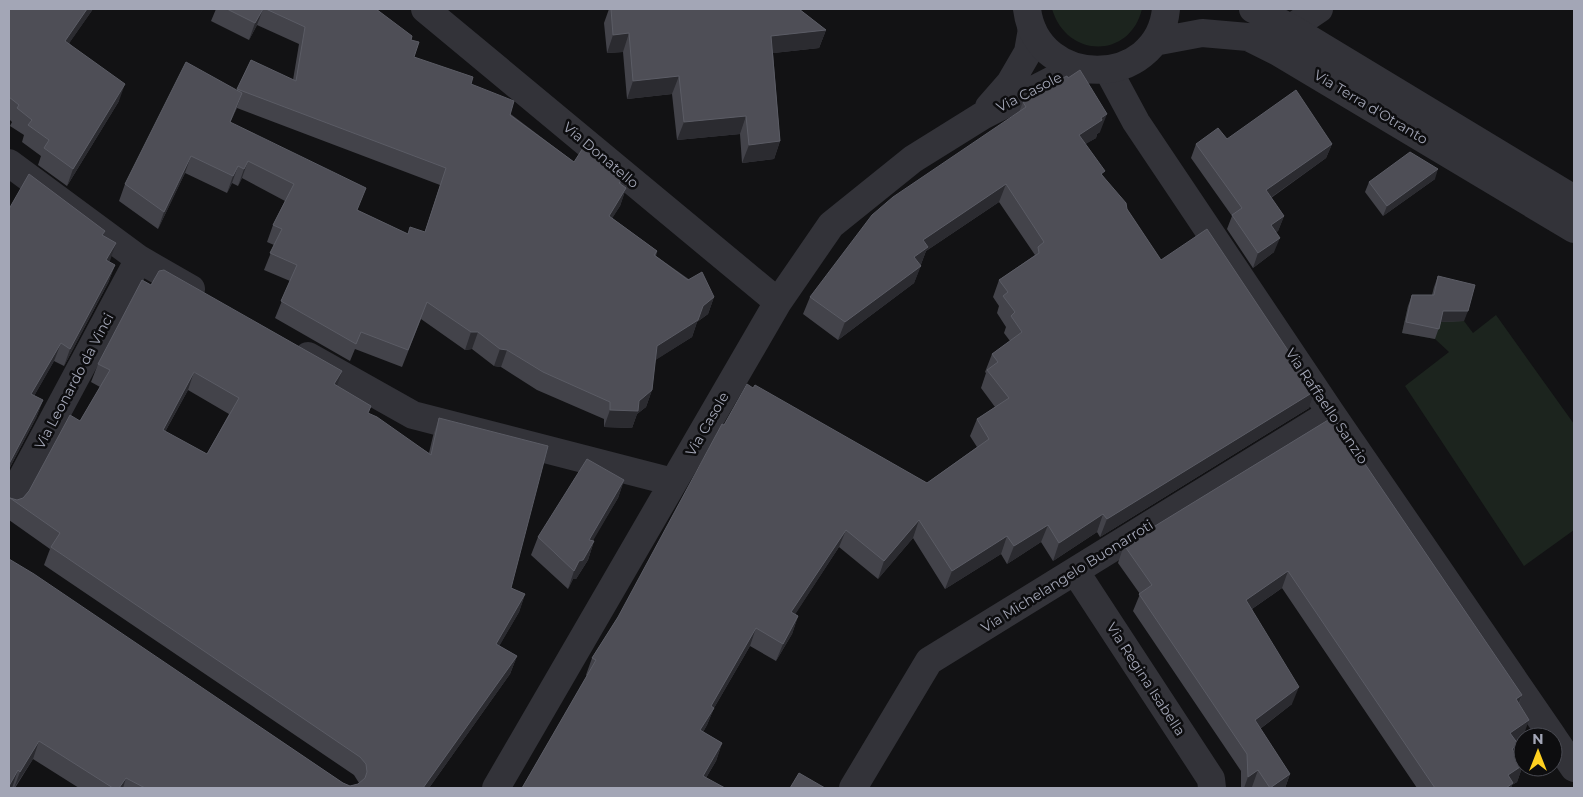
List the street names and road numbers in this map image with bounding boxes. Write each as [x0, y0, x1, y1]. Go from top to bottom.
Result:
street label: Via Terra d'Otranto [1311, 66, 1432, 148]
street label: Via Casole [993, 68, 1065, 116]
street label: Via Donatello [559, 118, 643, 192]
street label: Via Leonardo da Vinci [31, 310, 117, 452]
street label: Via Raffaello Sanzio [1282, 345, 1373, 467]
street label: Via Casole [681, 389, 733, 459]
street label: Via Michelangelo Buonarroti [978, 516, 1156, 636]
street label: Via Regina Isabella [1103, 619, 1189, 739]

